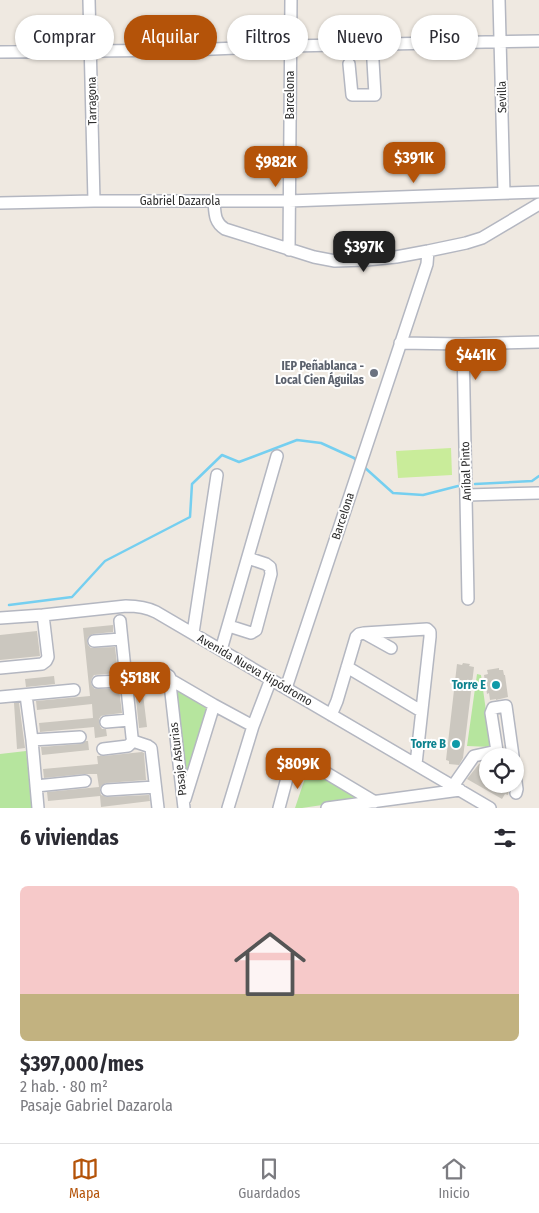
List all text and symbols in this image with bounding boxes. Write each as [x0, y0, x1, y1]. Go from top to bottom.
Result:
chip: Comprar [15, 15, 114, 60]
chip: Alquilar [124, 15, 217, 60]
chip: Filtros [227, 15, 308, 60]
chip: Nuevo [318, 15, 401, 60]
chip: Piso [411, 15, 478, 60]
street label: Barcelona [283, 71, 297, 119]
street label: Tarragona [85, 76, 99, 125]
street label: Sevilla [495, 81, 509, 113]
pin: $391K [379, 142, 449, 184]
pin: $982K [241, 146, 311, 188]
text: $391K [394, 148, 434, 167]
text: $982K [255, 152, 297, 171]
street label: Gabriel Dazarola [140, 194, 220, 208]
pin: $397K [329, 230, 399, 273]
text: $397K [344, 237, 384, 256]
pin: $441K [441, 338, 511, 381]
text: $441K [456, 345, 496, 364]
place label: IEP Peñablanca - Local Cien Águilas [275, 359, 365, 387]
marker: IEP Peñablanca - Local Cien Águilas [368, 367, 380, 379]
street label: Aníbal Pinto [458, 441, 474, 501]
street label: Barcelona [329, 491, 357, 541]
street label: Avenida Nueva Hipódromo [195, 631, 315, 709]
pin: $518K [105, 662, 175, 704]
text: $518K [120, 668, 160, 687]
place label: Torre E [452, 678, 486, 692]
marker: Torre E [490, 679, 502, 691]
street label: Pasaje Asturias [167, 722, 189, 796]
place label: Torre B [411, 737, 446, 751]
marker: Torre B [450, 738, 462, 750]
pin: $809K [263, 748, 333, 790]
map controls [479, 748, 524, 793]
button: locate [479, 748, 524, 793]
text: $809K [277, 754, 319, 773]
icon: filters [491, 824, 519, 852]
text: 6 viviendas [20, 825, 119, 851]
icon: home [225, 919, 315, 1009]
text: $397,000/mes [20, 1051, 144, 1077]
text: 2 hab. · 80 m² [20, 1077, 108, 1096]
text: Pasaje Gabriel Dazarola [20, 1096, 173, 1115]
tab: Mapa [69, 1155, 100, 1202]
tab: Guardados [238, 1155, 300, 1202]
tab: Inicio [438, 1155, 470, 1202]

